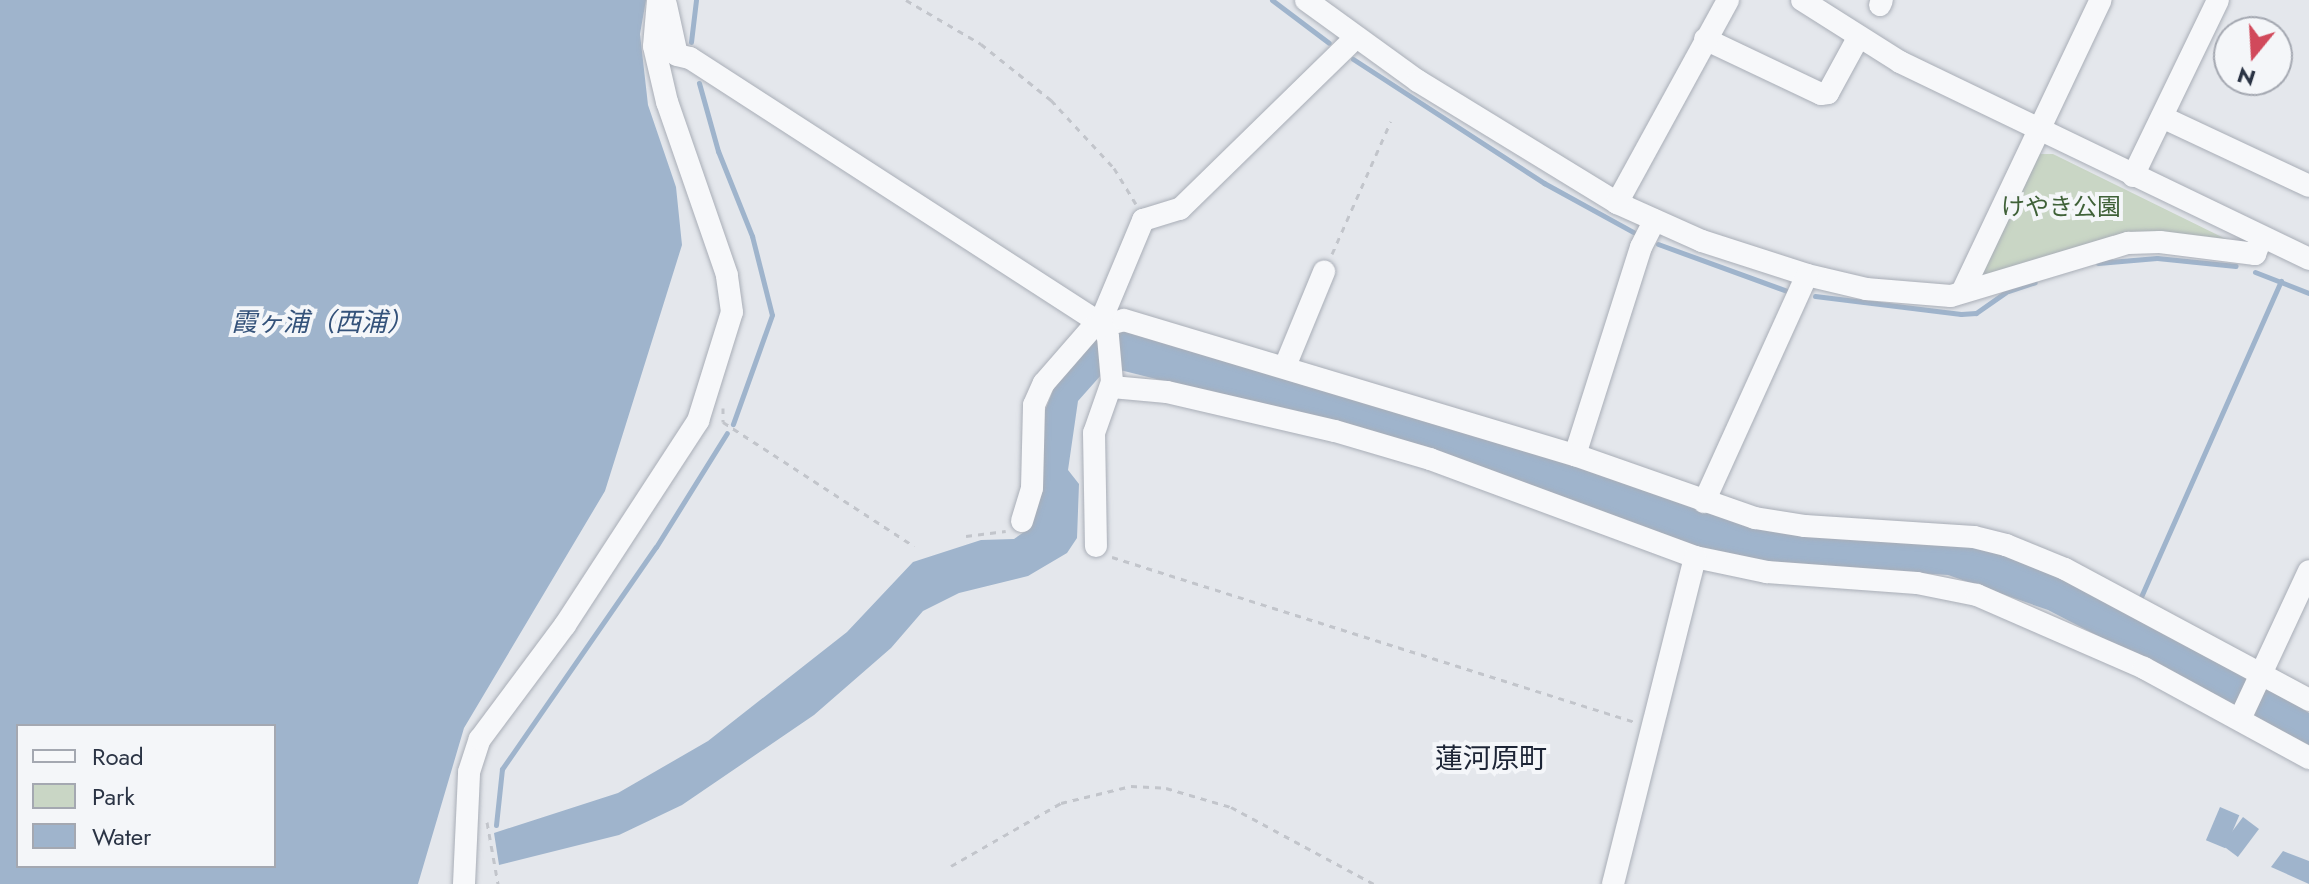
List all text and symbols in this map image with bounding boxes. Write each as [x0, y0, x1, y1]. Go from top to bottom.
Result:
north arrow [2213, 16, 2293, 96]
text: N [2233, 59, 2259, 95]
park label: けやき公園 [2001, 193, 2121, 221]
water label: 霞ヶ浦（西浦） [231, 307, 413, 339]
legend [16, 724, 276, 868]
text: Road [92, 739, 144, 774]
district label: 蓮河原町 [1435, 742, 1547, 776]
text: Park [92, 779, 135, 814]
text: Water [92, 819, 151, 854]

